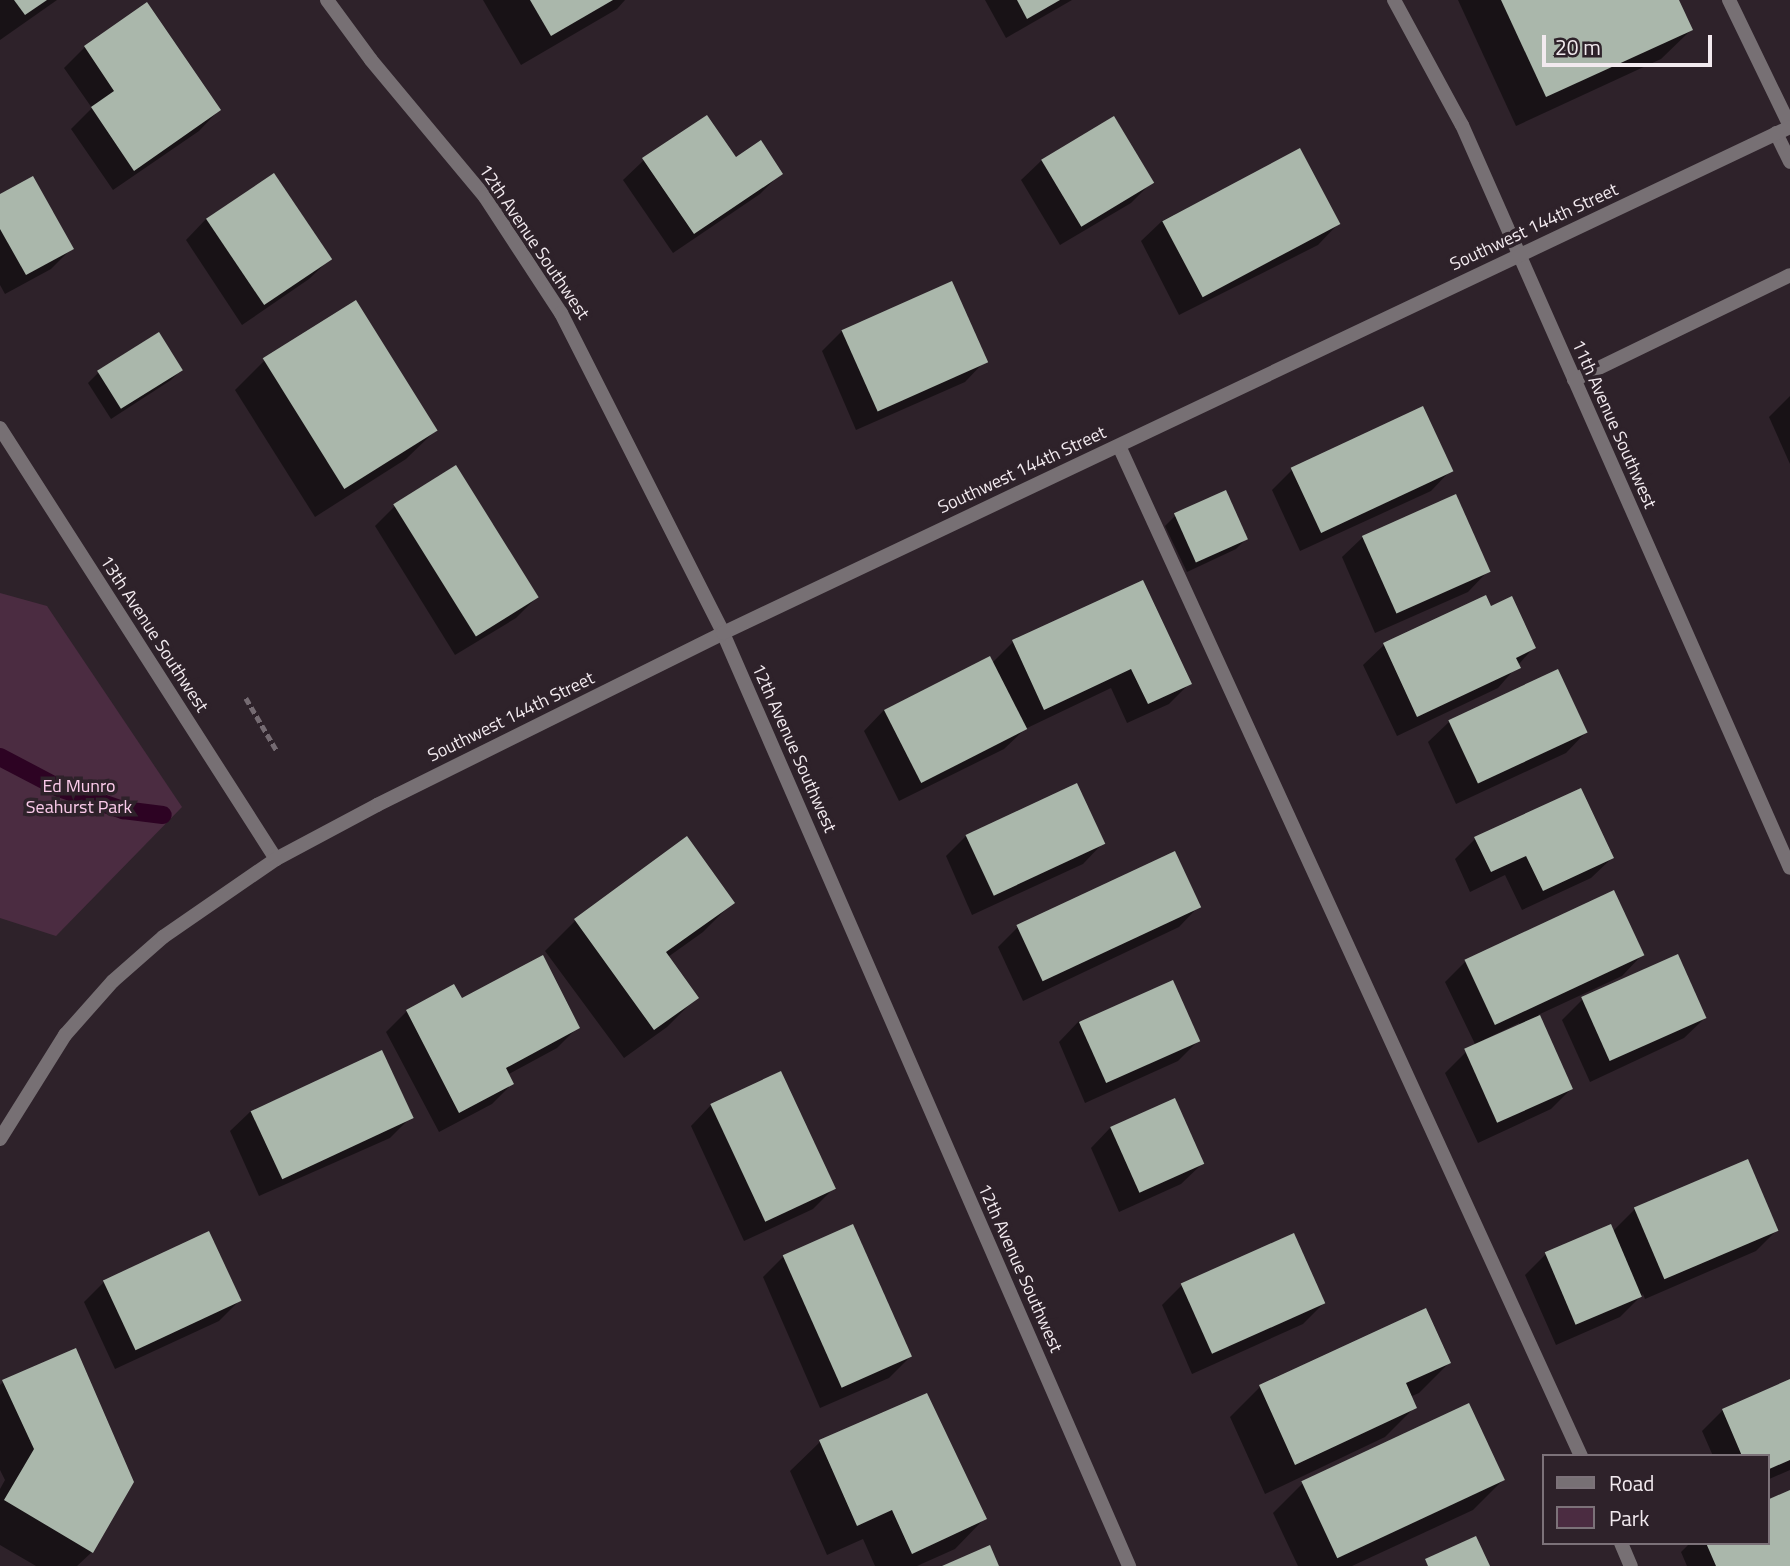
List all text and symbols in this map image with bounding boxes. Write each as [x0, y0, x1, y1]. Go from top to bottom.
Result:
scale bar [1545, 21, 1715, 65]
text: 20 m [1555, 31, 1601, 63]
street label: 12th Avenue Southwest [474, 160, 594, 324]
street label: Southwest 144th Street [1447, 179, 1621, 275]
street label: 11th Avenue Southwest [1567, 336, 1661, 512]
street label: Southwest 144th Street [935, 422, 1109, 518]
street label: 13th Avenue Southwest [95, 552, 213, 716]
street label: 12th Avenue Southwest [747, 660, 841, 836]
street label: Southwest 144th Street [424, 667, 598, 767]
park label: Ed Munro Seahurst Park [26, 776, 132, 818]
street label: 12th Avenue Southwest [973, 1180, 1067, 1356]
legend [1542, 1454, 1769, 1545]
text: Road [1609, 1467, 1654, 1499]
text: Park [1609, 1502, 1649, 1534]

